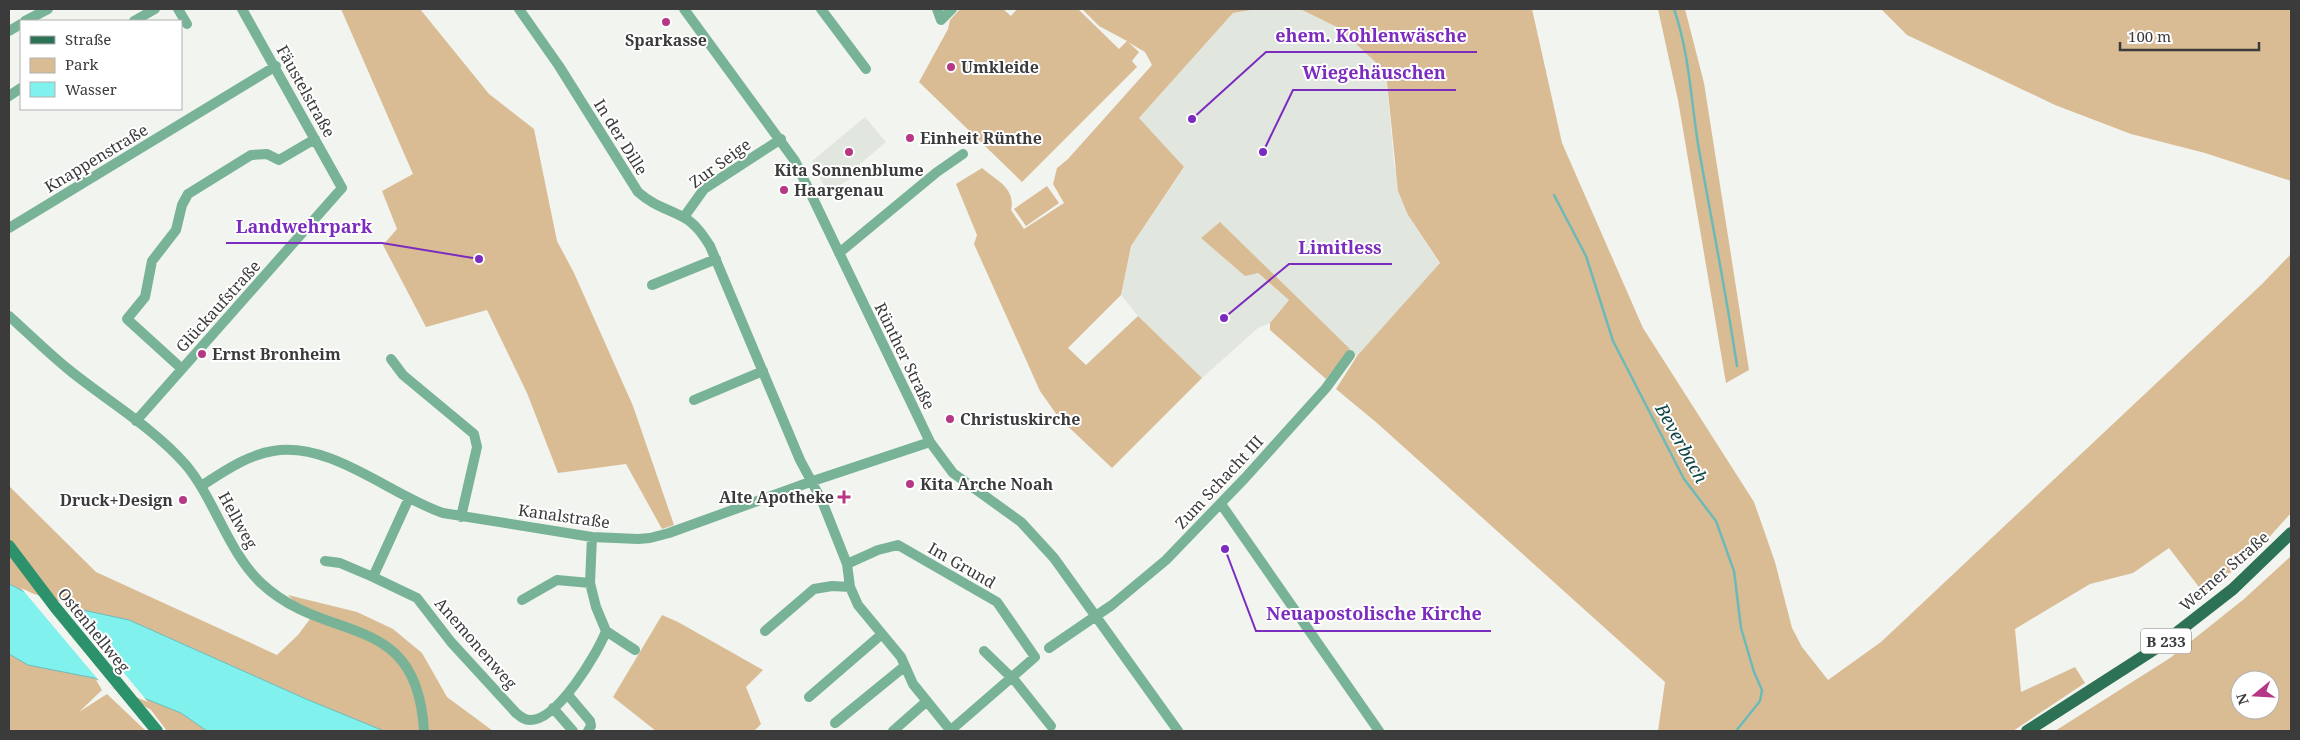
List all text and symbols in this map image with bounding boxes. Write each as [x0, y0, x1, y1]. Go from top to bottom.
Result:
marker: Sparkasse [660, 16, 672, 28]
callout: ehem. Kohlenwäsche [1266, 19, 1477, 52]
legend [20, 20, 182, 110]
scale bar [2120, 20, 2259, 52]
text: ehem. Kohlenwäsche [1275, 23, 1467, 47]
text: 100 m [2128, 26, 2171, 46]
text: Straße [65, 29, 111, 49]
place label: Sparkasse [625, 29, 707, 51]
street label: Fäustelstraße [272, 41, 340, 141]
text: Park [65, 54, 99, 74]
place label: Umkleide [961, 56, 1039, 78]
callout: Wiegehäuschen [1293, 57, 1456, 90]
text: Wiegehäuschen [1302, 60, 1446, 84]
marker: Umkleide [945, 61, 957, 73]
text: Wasser [65, 79, 117, 99]
street label: In der Dille [589, 95, 653, 179]
street label: Knappenstraße [40, 118, 152, 198]
place label: Einheit Rünthe [920, 127, 1042, 149]
marker: Einheit Rünthe [904, 132, 916, 144]
street label: Zur Seige [685, 133, 755, 193]
marker: Kita Sonnenblume [843, 146, 855, 158]
place label: Kita Sonnenblume [774, 159, 924, 181]
place label: Haargenau [794, 179, 884, 201]
marker: Haargenau [778, 184, 790, 196]
callout: Landwehrpark [226, 210, 382, 243]
text: Landwehrpark [236, 214, 373, 238]
callout: Limitless [1289, 231, 1392, 264]
text: Limitless [1298, 235, 1382, 259]
street label: Glückaufstraße [171, 255, 265, 357]
street label: Rünther Straße [870, 299, 940, 413]
place label: Ernst Bronheim [212, 343, 341, 365]
marker: Ernst Bronheim [196, 348, 208, 360]
water label: Beverbach [1650, 398, 1714, 487]
place label: Christuskirche [960, 408, 1080, 430]
marker: Christuskirche [944, 413, 956, 425]
street label: Zum Schacht III [1170, 430, 1268, 533]
place label: Kita Arche Noah [920, 473, 1053, 495]
marker: Kita Arche Noah [904, 478, 916, 490]
place label: Alte Apotheke [719, 486, 834, 508]
street label: Hellweg [213, 487, 263, 553]
place label: Druck+Design [60, 489, 173, 511]
marker: Alte Apotheke [838, 491, 850, 503]
marker: Druck+Design [177, 494, 189, 506]
street label: Kanalstraße [517, 499, 611, 533]
street label: Werner Straße [2175, 526, 2273, 616]
street label: Im Grund [924, 537, 1000, 593]
street label: Ostenhellweg [53, 583, 135, 677]
street label: Anemonenweg [430, 593, 522, 694]
callout: Neuapostolische Kirche [1256, 598, 1491, 631]
text: Neuapostolische Kirche [1266, 601, 1482, 625]
road number: B 233 [2141, 628, 2191, 654]
north arrow [2230, 670, 2280, 720]
text: N [2231, 691, 2253, 707]

